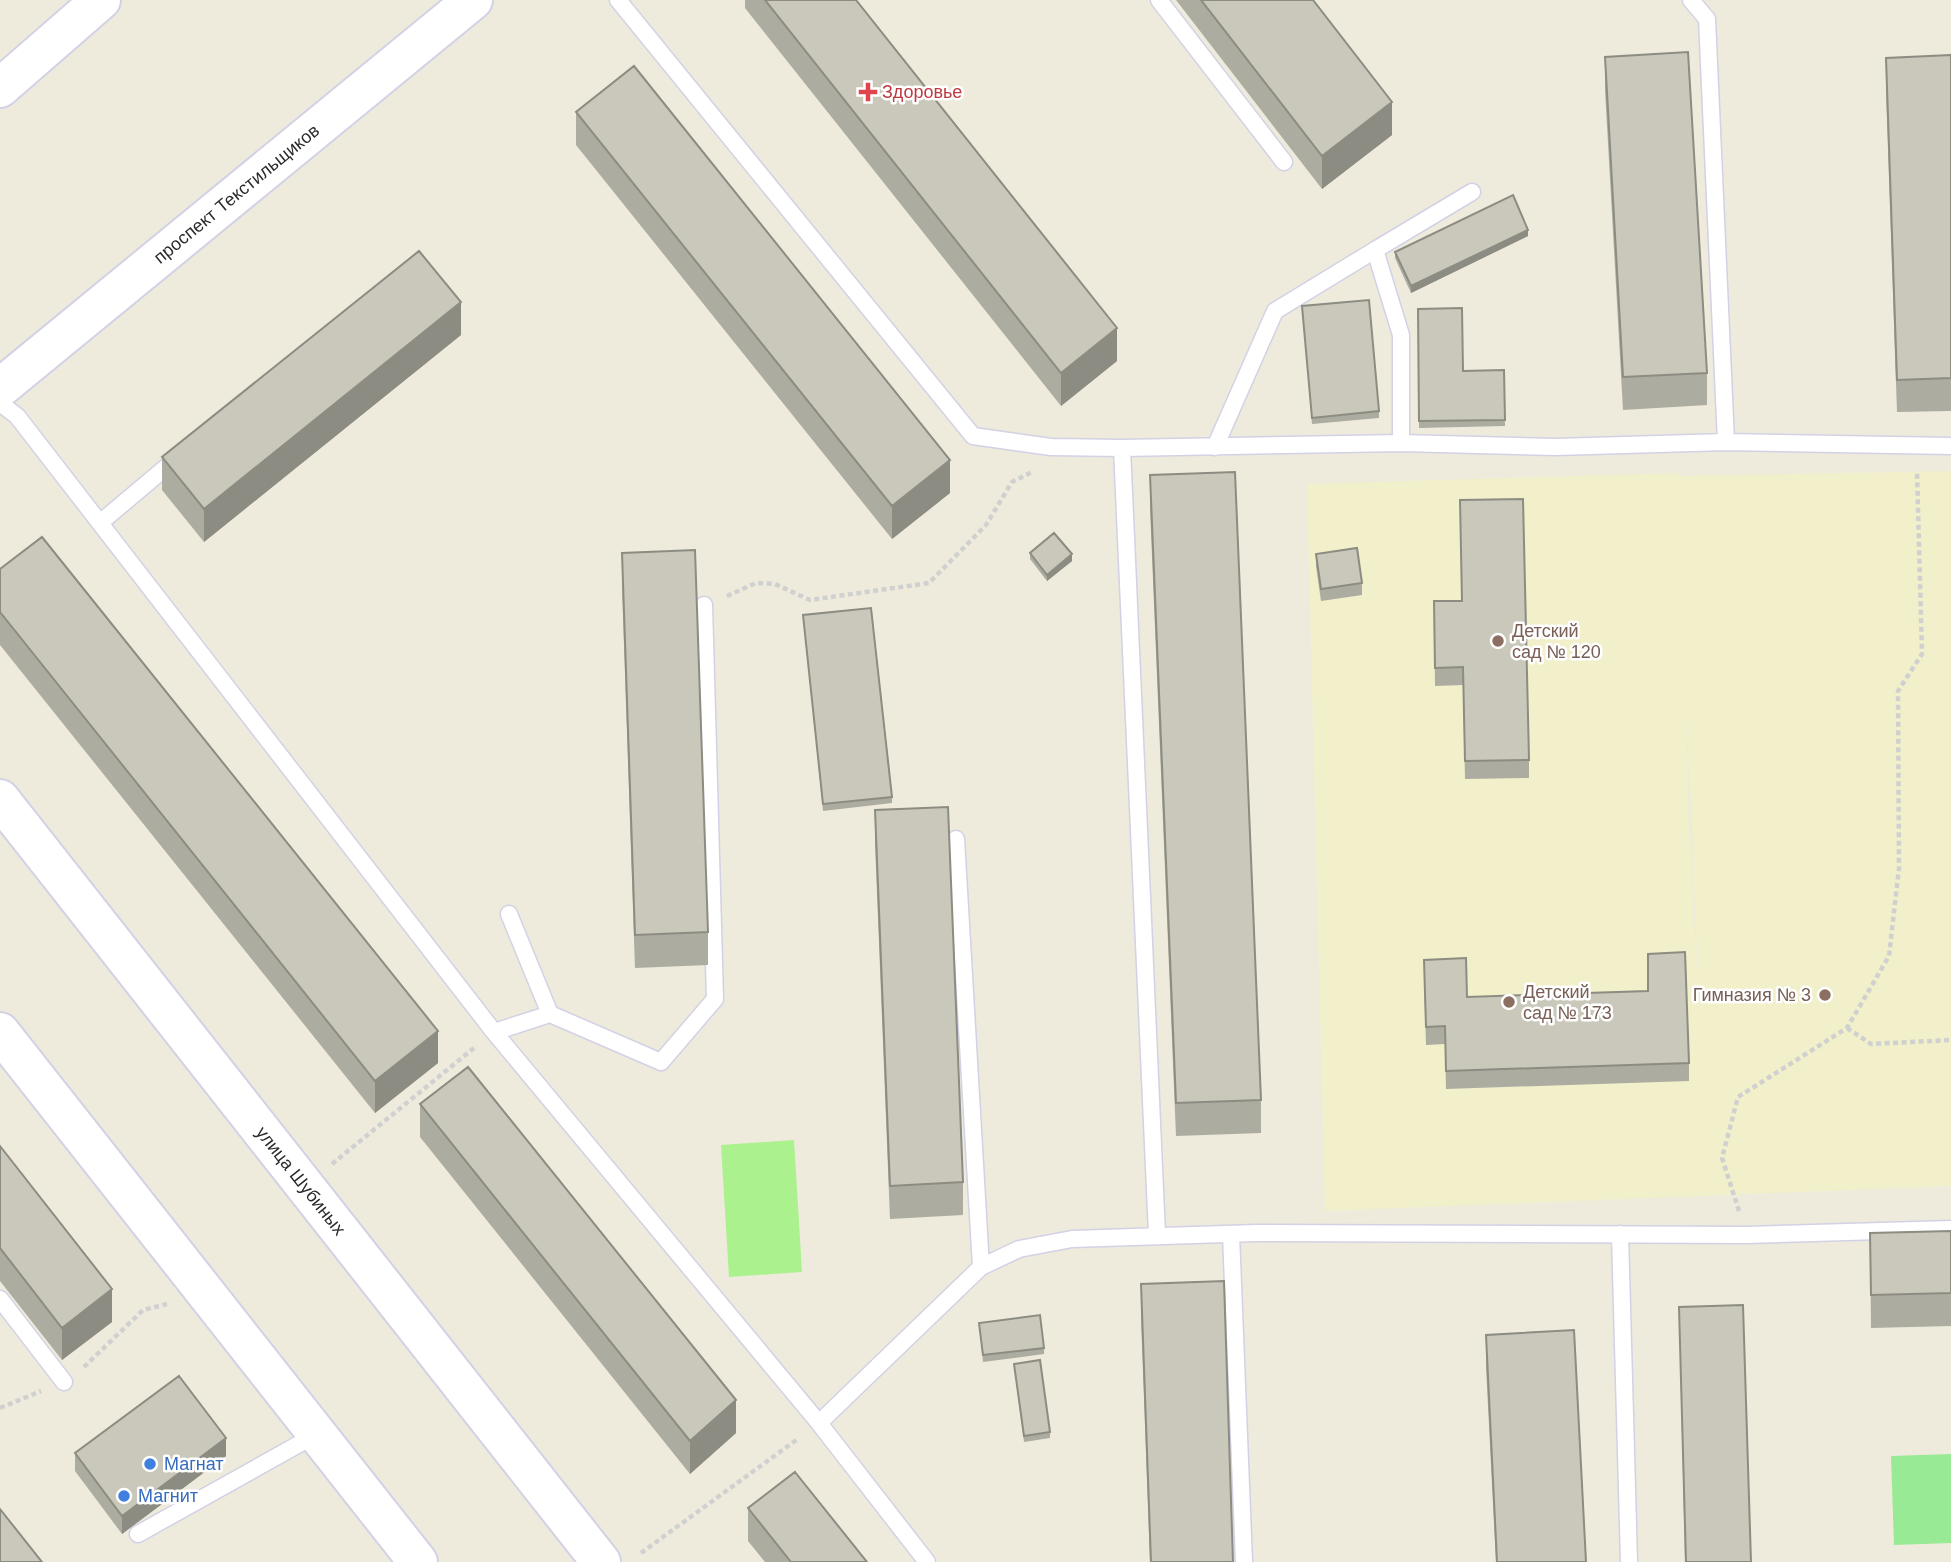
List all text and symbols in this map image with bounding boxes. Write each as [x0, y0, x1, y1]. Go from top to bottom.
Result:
place label: Здоровье [882, 82, 962, 102]
marker: Здоровье [860, 84, 876, 100]
street label: проспект Текстильщиков [150, 120, 323, 268]
place label: Детский сад № 120 [1512, 621, 1601, 662]
marker: Детский сад № 120 [1490, 633, 1506, 649]
place label: Детский сад № 173 [1523, 982, 1612, 1023]
place label: Гимназия № 3 [1693, 985, 1811, 1005]
marker: Гимназия № 3 [1817, 987, 1833, 1003]
marker: Детский сад № 173 [1501, 994, 1517, 1010]
street label: улица Шубиных [252, 1123, 350, 1239]
place label: Магнат [164, 1454, 224, 1474]
marker: Магнат [142, 1456, 158, 1472]
place label: Магнит [138, 1486, 198, 1506]
marker: Магнит [116, 1488, 132, 1504]

